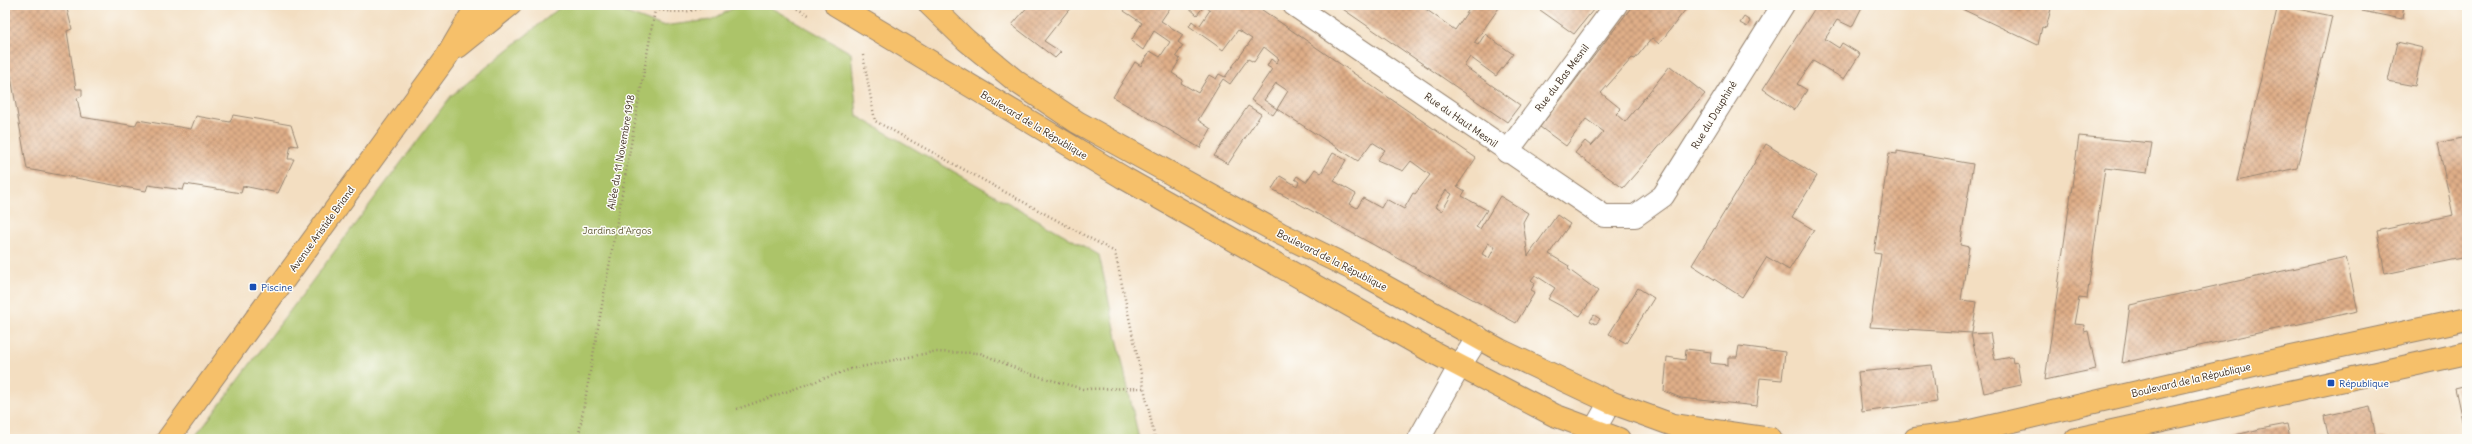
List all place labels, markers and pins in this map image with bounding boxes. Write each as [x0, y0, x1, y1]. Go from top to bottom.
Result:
place label: Piscine [261, 281, 292, 294]
marker: Piscine [248, 282, 258, 292]
place label: République [2339, 377, 2389, 390]
marker: République [2326, 378, 2336, 388]

